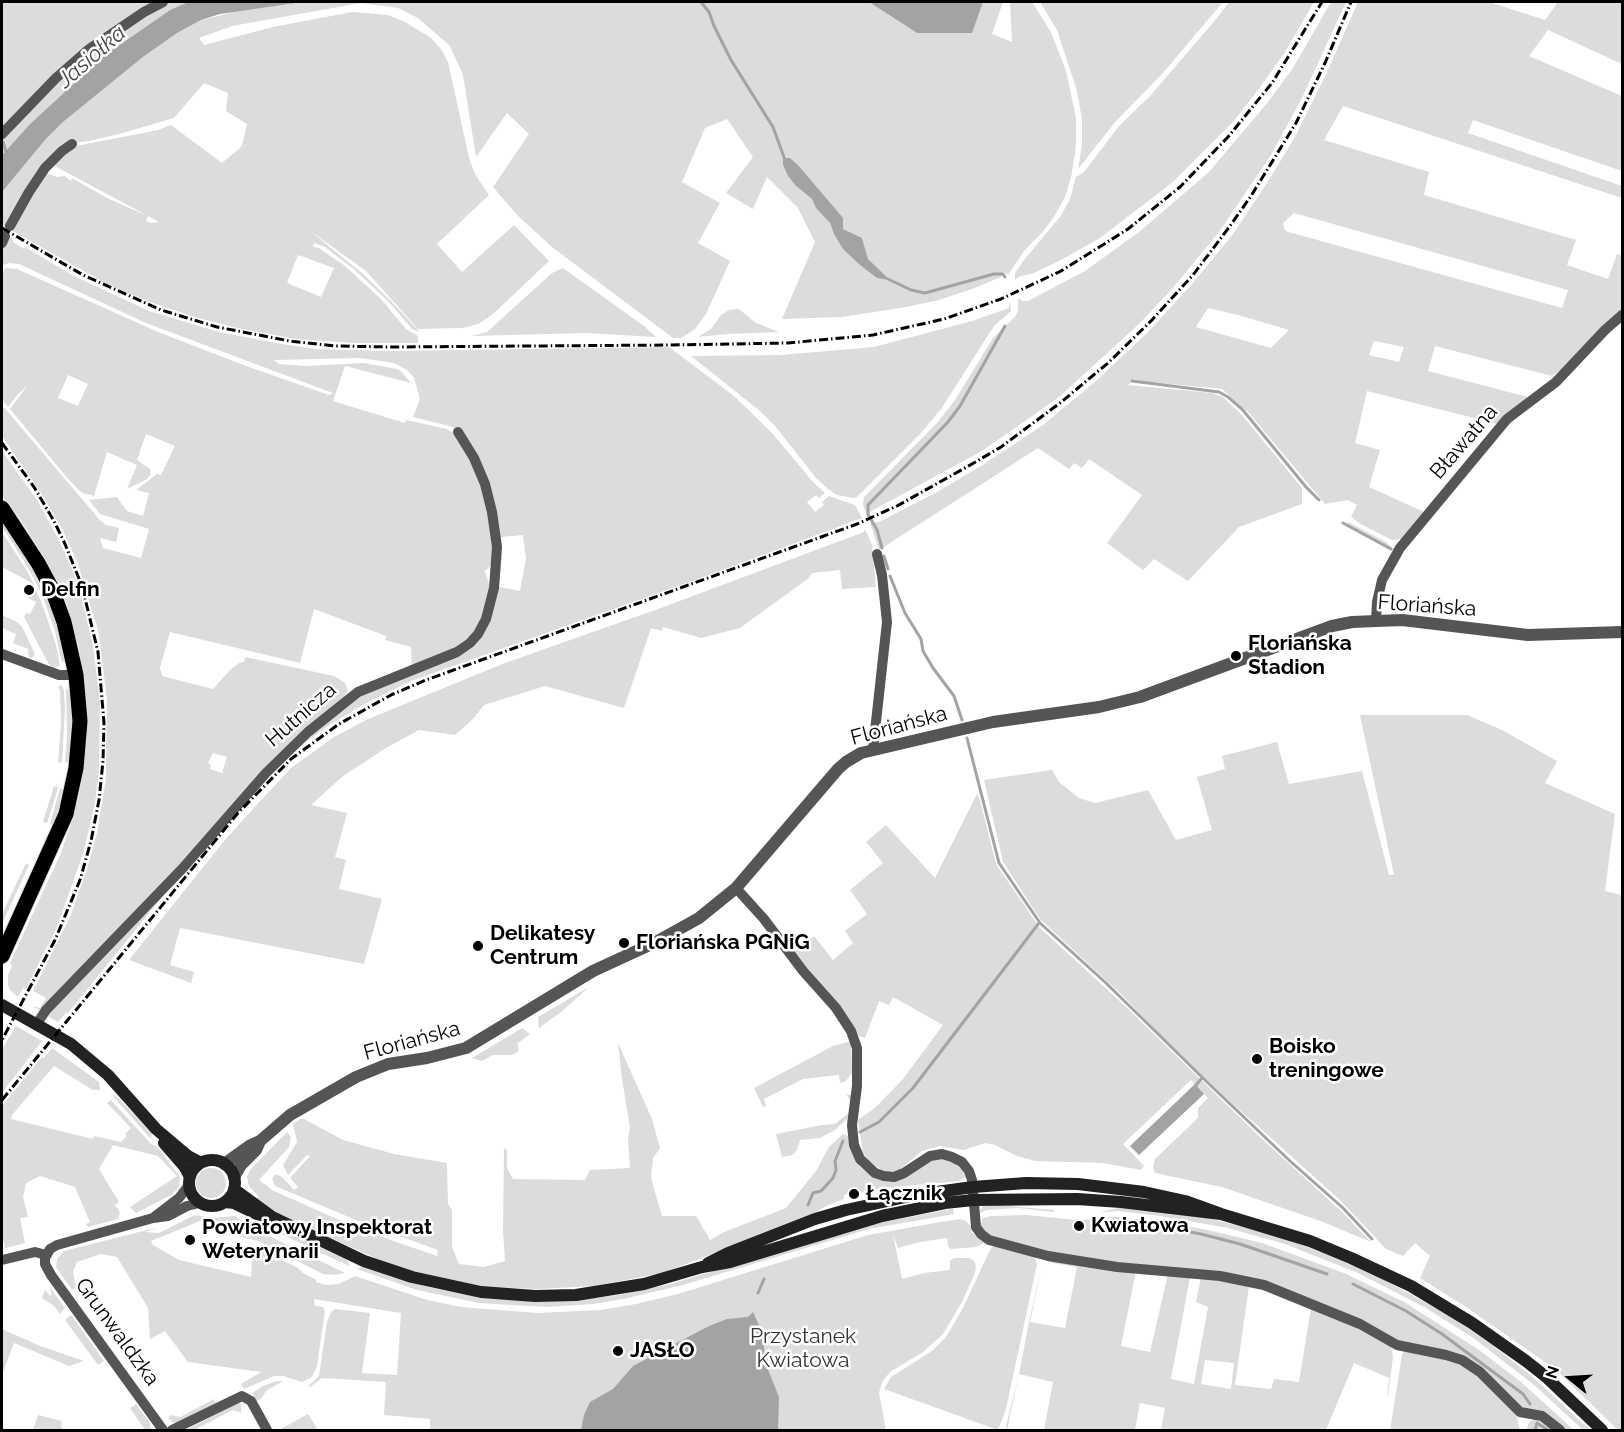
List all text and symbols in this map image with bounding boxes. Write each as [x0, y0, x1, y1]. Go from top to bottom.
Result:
water label: Jasiołka [52, 20, 132, 94]
street label: Bławatna [1425, 400, 1503, 484]
place label: Delfin [41, 577, 100, 603]
marker: Delfin [22, 583, 36, 597]
street label: Floriańska [1377, 590, 1477, 622]
place label: Floriańska Stadion [1248, 631, 1352, 681]
marker: Floriańska Stadion [1229, 649, 1243, 663]
street label: Hutnicza [261, 678, 341, 752]
street label: Floriańska [848, 701, 950, 751]
place label: Delikatesy Centrum [490, 921, 595, 971]
place label: Floriańska PGNiG [636, 930, 810, 956]
marker: Floriańska PGNiG [617, 936, 631, 950]
marker: Delikatesy Centrum [471, 939, 485, 953]
street label: Floriańska [361, 1016, 463, 1066]
place label: Boisko treningowe [1269, 1034, 1384, 1084]
marker: Boisko treningowe [1250, 1052, 1264, 1066]
place label: Łącznik [866, 1181, 942, 1207]
marker: Łącznik [847, 1187, 861, 1201]
place label: Kwiatowa [1091, 1213, 1189, 1239]
place label: Powiatowy Inspektorat Weterynarii [202, 1215, 432, 1265]
marker: Kwiatowa [1072, 1219, 1086, 1233]
marker: Powiatowy Inspektorat Weterynarii [183, 1233, 197, 1247]
street label: Grunwaldzka [70, 1273, 164, 1391]
park label: Przystanek Kwiatowa [750, 1324, 856, 1374]
place label: JASŁO [630, 1338, 695, 1364]
marker: JASŁO [611, 1344, 625, 1358]
north arrow [1540, 1348, 1600, 1408]
text: N [1541, 1364, 1563, 1381]

